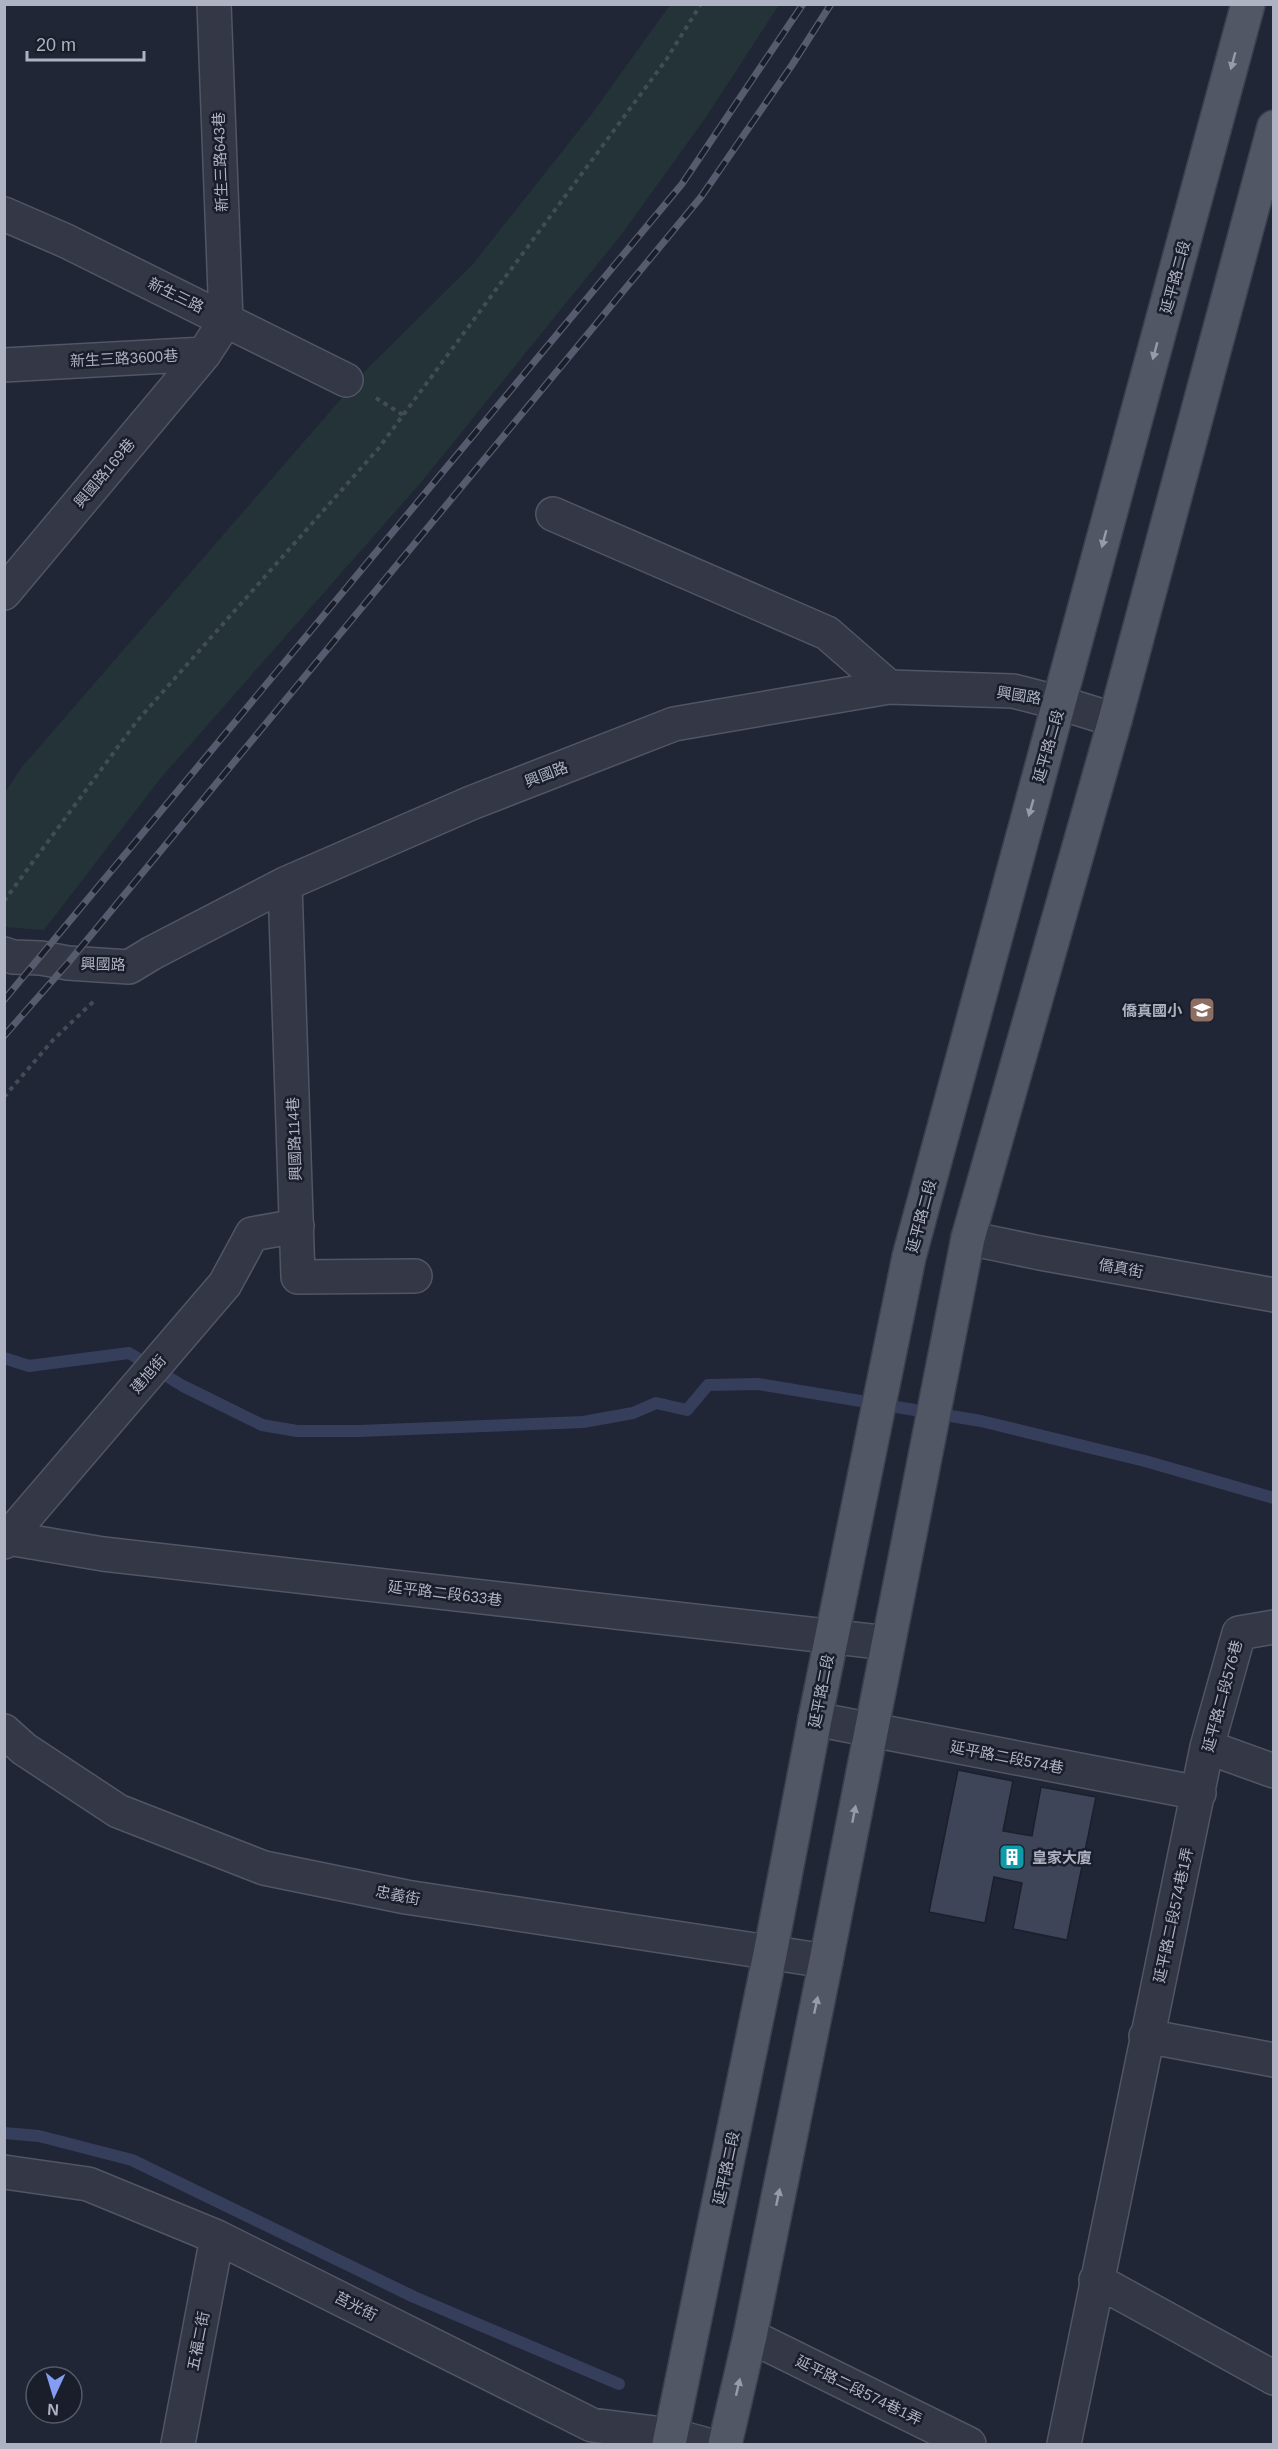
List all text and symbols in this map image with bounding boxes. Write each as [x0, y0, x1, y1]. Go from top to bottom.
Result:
scale bar [27, 24, 144, 62]
text: 20 m [36, 35, 76, 55]
one-way arrow [1228, 52, 1237, 70]
street label: 新生三路643巷 [210, 112, 230, 212]
street label: 延平路二段 [1157, 239, 1193, 315]
street label: 新生三路 [145, 274, 207, 316]
one-way arrow [1150, 342, 1159, 360]
street label: 新生三路3600巷 [69, 347, 179, 369]
street label: 興國路169巷 [70, 435, 138, 511]
one-way arrow [1099, 530, 1109, 548]
street label: 興國路 [995, 683, 1043, 707]
street label: 延平路二段 [1029, 708, 1067, 784]
street label: 興國路 [522, 758, 570, 790]
one-way arrow [1026, 799, 1035, 817]
street label: 興國路 [80, 955, 126, 973]
school or university icon: 僑真國小 [1187, 995, 1217, 1025]
place label: 僑真國小 [1122, 1002, 1183, 1019]
street label: 興國路114巷 [284, 1097, 304, 1181]
street label: 延平路二段 [903, 1178, 939, 1254]
street label: 僑真街 [1097, 1256, 1145, 1280]
street label: 建旭街 [127, 1351, 169, 1397]
street label: 延平路二段633巷 [387, 1578, 503, 1608]
street label: 延平路二段576巷 [1199, 1638, 1245, 1754]
street label: 延平路二段 [805, 1653, 837, 1729]
street label: 延平路二段574巷 [949, 1738, 1065, 1776]
one-way arrow [850, 1804, 859, 1823]
building icon: 皇家大廈 [997, 1842, 1027, 1872]
street label: 延平路二段574巷1弄 [1150, 1846, 1196, 1984]
place label: 皇家大廈 [1032, 1849, 1092, 1866]
street label: 忠義街 [374, 1882, 422, 1908]
one-way arrow [812, 1996, 822, 2015]
street label: 延平路二段 [710, 2130, 742, 2206]
one-way arrow [773, 2187, 783, 2206]
street label: 莒光街 [332, 2288, 380, 2324]
street label: 五福二街 [184, 2310, 212, 2372]
street label: 延平路二段574巷1弄 [793, 2352, 925, 2428]
north arrow [24, 2365, 84, 2425]
one-way arrow [734, 2378, 743, 2397]
text: N [47, 2401, 59, 2418]

